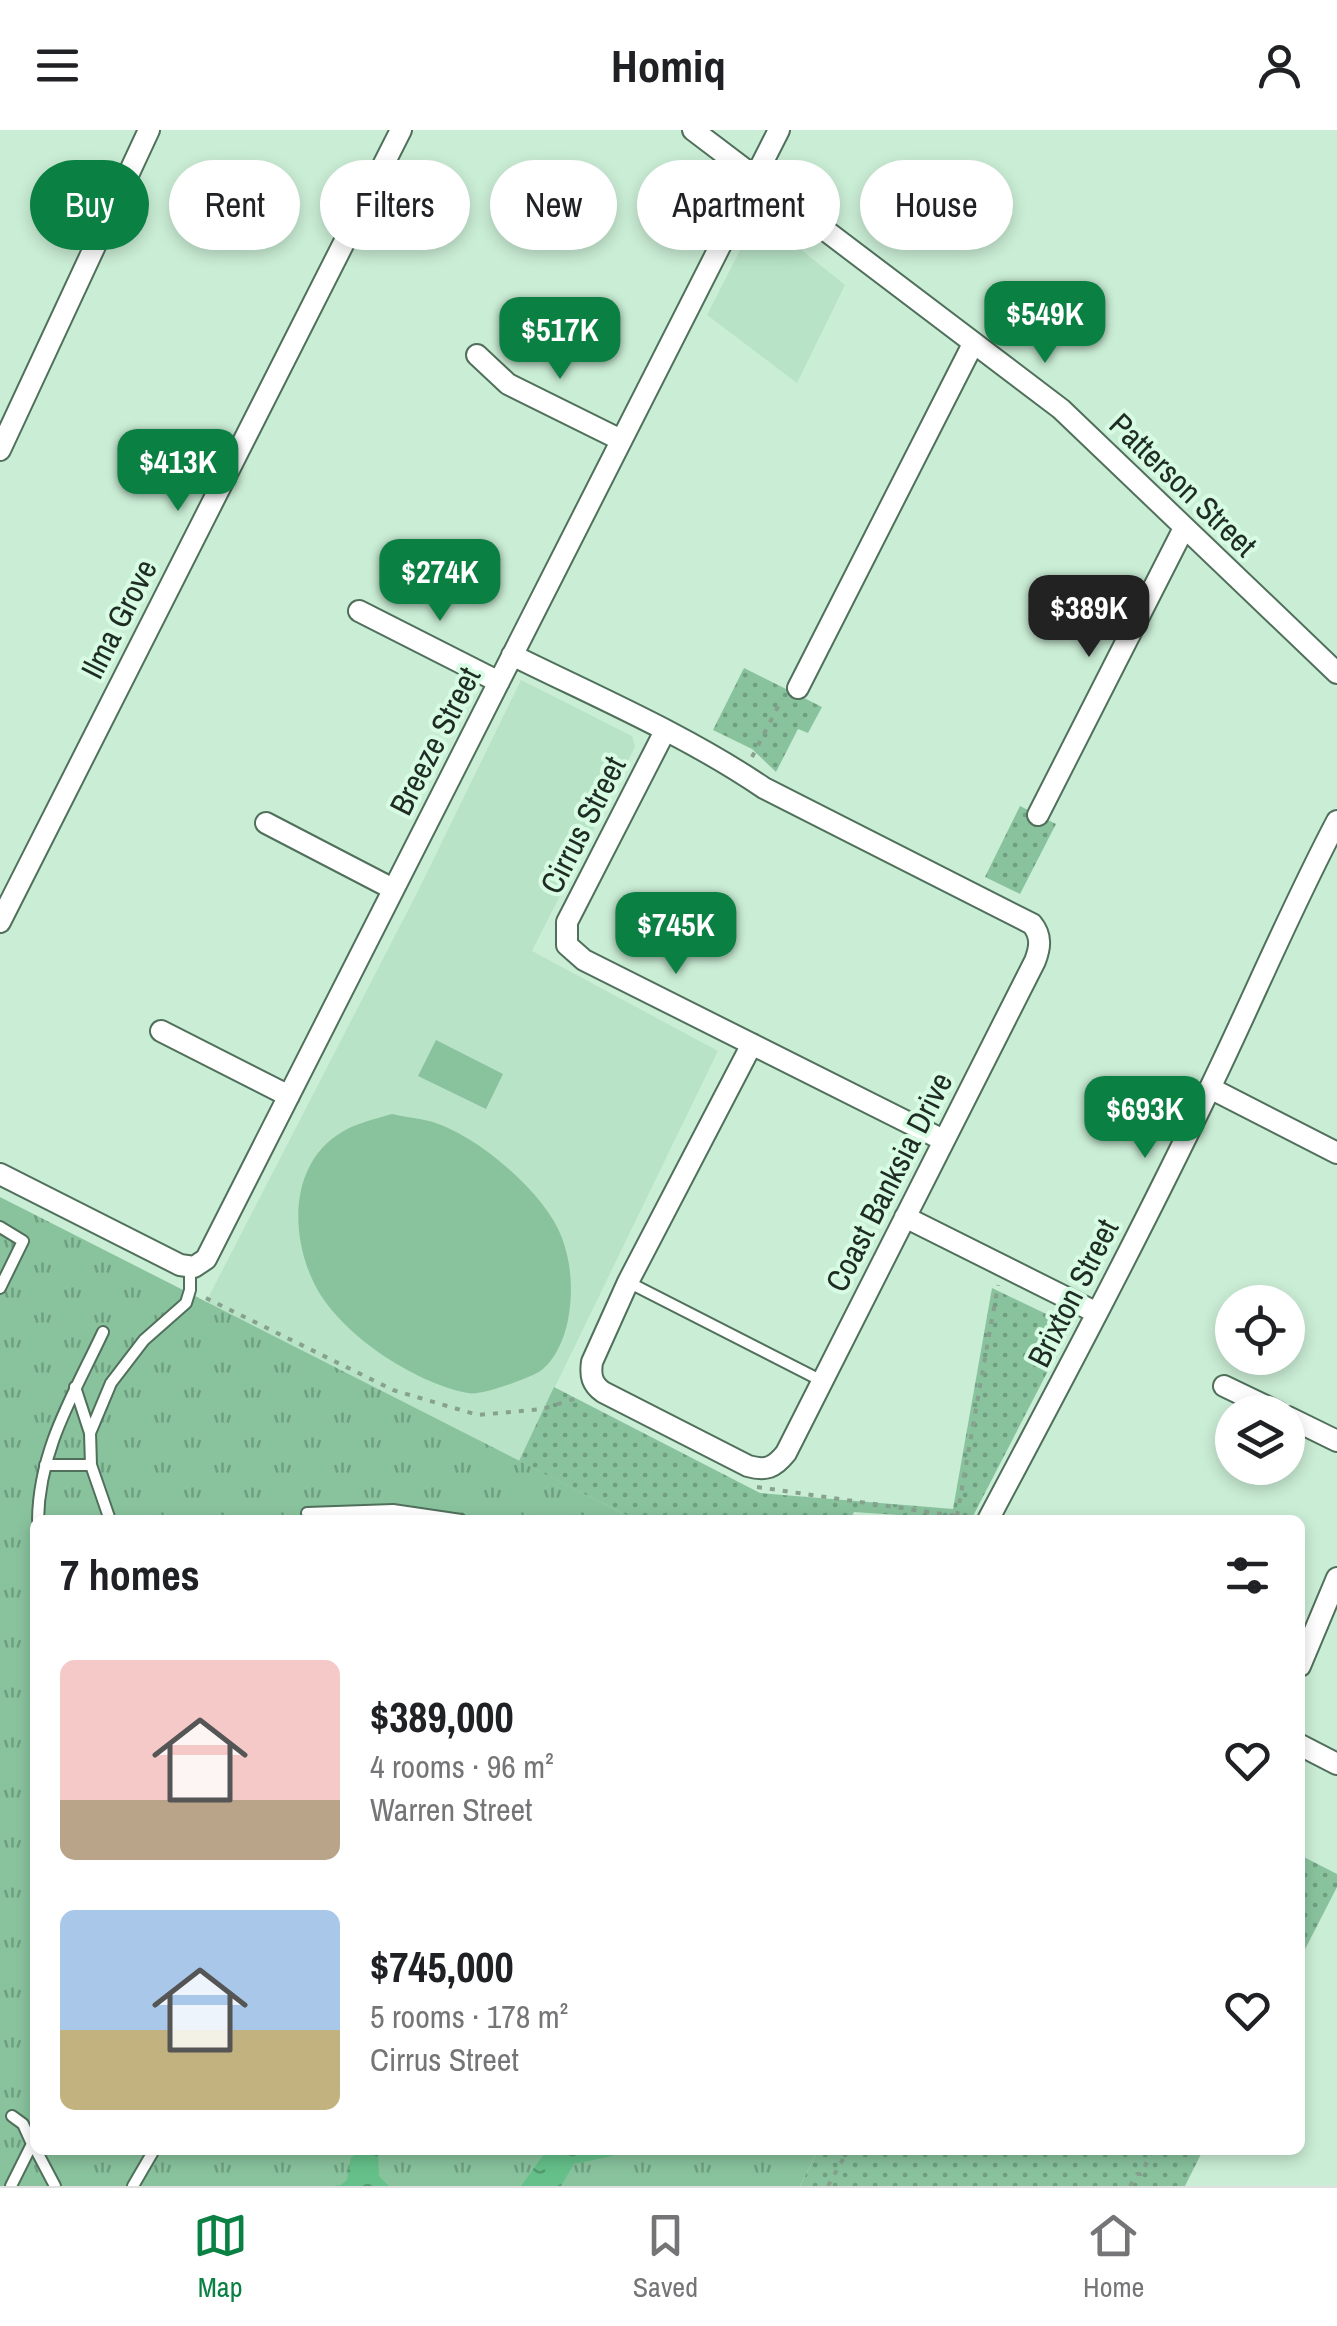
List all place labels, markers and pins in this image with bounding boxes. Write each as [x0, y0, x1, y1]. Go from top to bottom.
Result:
pin: $549K [975, 281, 1115, 366]
pin: $517K [490, 297, 630, 382]
pin: $413K [108, 429, 248, 514]
pin: $274K [370, 539, 510, 624]
pin: $389K [1019, 575, 1159, 660]
pin: $745K [606, 892, 746, 977]
pin: $693K [1075, 1076, 1215, 1161]

